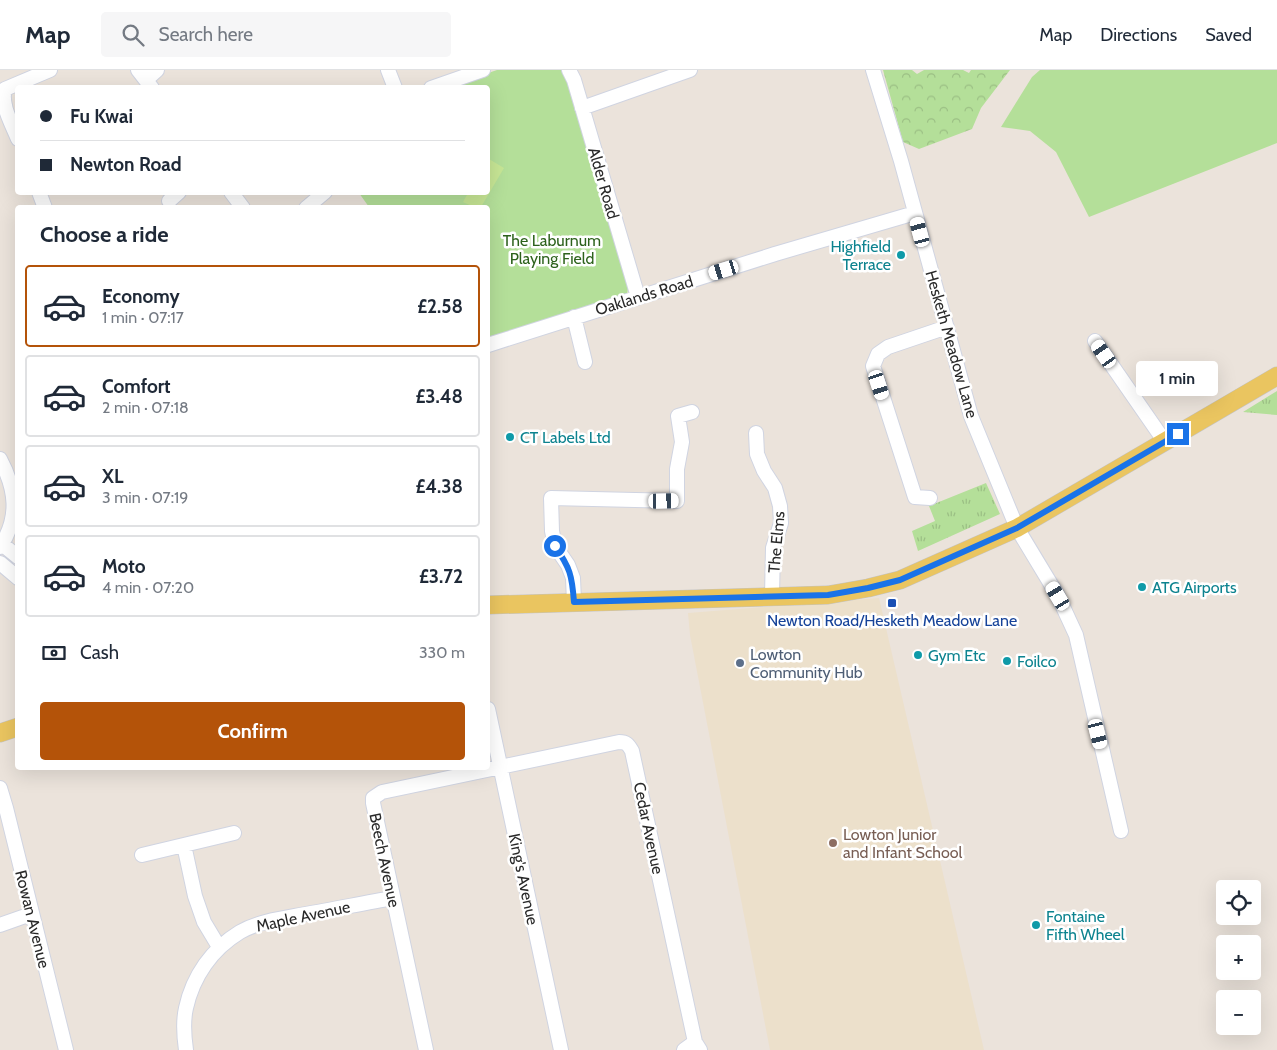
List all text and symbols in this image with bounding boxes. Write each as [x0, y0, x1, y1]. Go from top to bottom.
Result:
search box [101, 12, 451, 57]
text: Map [25, 20, 71, 49]
icon: search [119, 21, 147, 49]
text: Search here [159, 23, 253, 46]
text: Map [1039, 24, 1072, 46]
text: Directions [1100, 24, 1177, 46]
text: Saved [1205, 24, 1252, 46]
text: Fu Kwai [70, 105, 133, 128]
street label: Alder Road [584, 145, 623, 221]
text: Newton Road [70, 153, 182, 176]
car [908, 216, 931, 248]
text: Choose a ride [40, 221, 169, 248]
park label: The Laburnum Playing Field [503, 231, 601, 268]
place label: Highfield Terrace [830, 237, 891, 274]
marker: Highfield Terrace [895, 249, 907, 261]
car [707, 258, 740, 282]
street label: Hesketh Meadow Lane [921, 268, 982, 420]
street label: Oaklands Road [593, 272, 695, 319]
icon: car [42, 284, 87, 329]
text: Economy [102, 285, 180, 308]
text: £2.58 [417, 295, 463, 318]
text: 1 min · 07:17 [102, 308, 184, 327]
car [1089, 337, 1118, 371]
callout: 1 min [1137, 362, 1219, 396]
car [867, 368, 890, 402]
text: 1 min [1159, 369, 1195, 388]
icon: car [42, 374, 87, 419]
text: Comfort [102, 375, 171, 398]
text: £3.48 [415, 385, 463, 408]
text: 2 min · 07:18 [102, 398, 189, 417]
route end [1167, 423, 1189, 445]
place label: CT Labels Ltd [520, 428, 611, 447]
marker: CT Labels Ltd [504, 431, 516, 443]
icon: car [42, 464, 87, 509]
text: XL [102, 465, 123, 488]
text: £4.38 [415, 475, 463, 498]
text: 3 min · 07:19 [102, 488, 188, 507]
car [648, 493, 679, 509]
street label: The Elms [764, 510, 789, 574]
route start [544, 535, 566, 557]
icon: car [42, 554, 87, 599]
text: Moto [102, 555, 146, 578]
text: £3.72 [419, 565, 463, 588]
text: 4 min · 07:20 [102, 578, 194, 597]
place label: ATG Airports [1152, 578, 1237, 597]
car [1043, 579, 1072, 613]
marker: ATG Airports [1136, 581, 1148, 593]
marker: Newton Road/Hesketh Meadow Lane [886, 597, 898, 609]
place label: Newton Road/Hesketh Meadow Lane [767, 611, 1017, 630]
icon: cash [40, 639, 68, 667]
text: Cash [80, 641, 119, 664]
text: 330 m [419, 643, 465, 662]
place label: Lowton Community Hub [750, 645, 863, 682]
place label: Gym Etc [928, 646, 985, 665]
marker: Gym Etc [912, 649, 924, 661]
place label: Foilco [1017, 652, 1057, 671]
marker: Foilco [1001, 655, 1013, 667]
marker: Lowton Community Hub [734, 657, 746, 669]
button: Confirm [40, 702, 465, 760]
car [1087, 718, 1108, 750]
street label: Cedar Avenue [629, 780, 668, 876]
street label: Beech Avenue [365, 811, 404, 909]
place label: Lowton Junior and Infant School [843, 825, 962, 862]
street label: King's Avenue [505, 832, 542, 927]
marker: Lowton Junior and Infant School [827, 837, 839, 849]
street label: Rowan Avenue [11, 868, 54, 970]
map controls [1216, 880, 1261, 1035]
button: locate [1216, 880, 1261, 925]
street label: Maple Avenue [254, 897, 352, 936]
place label: Fontaine Fifth Wheel [1046, 907, 1125, 944]
marker: Fontaine Fifth Wheel [1030, 919, 1042, 931]
button: + [1216, 935, 1261, 980]
button: − [1216, 990, 1261, 1035]

